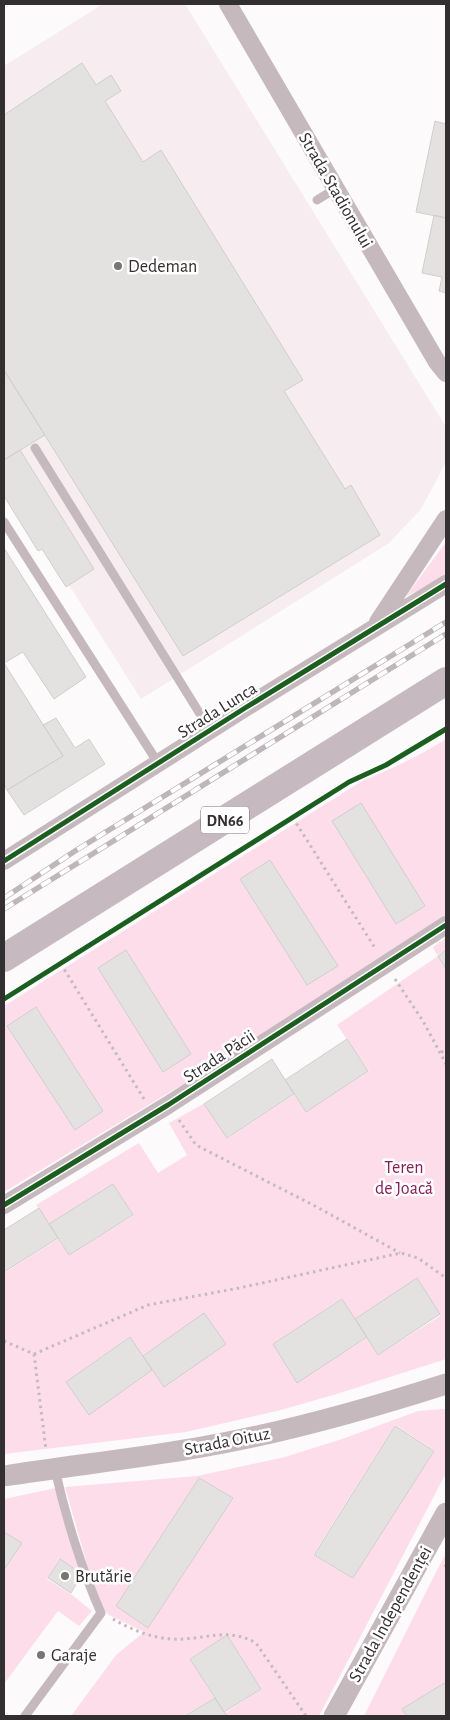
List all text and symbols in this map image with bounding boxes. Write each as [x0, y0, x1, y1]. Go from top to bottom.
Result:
street label: Strada Stadionului [295, 130, 375, 251]
place label: Dedeman [128, 258, 197, 276]
marker: Dedeman [112, 260, 124, 272]
street label: Strada Lunca [175, 679, 260, 742]
road number: DN66 [201, 806, 249, 834]
street label: Strada Păcii [180, 1027, 259, 1087]
park label: Teren de Joacă [375, 1159, 433, 1198]
street label: Strada Oituz [183, 1425, 272, 1459]
street label: Strada Independenței [346, 1544, 437, 1686]
place label: Brutărie [75, 1568, 132, 1586]
marker: Brutărie [59, 1570, 71, 1582]
place label: Garaje [51, 1647, 97, 1665]
marker: Garaje [35, 1649, 47, 1661]

